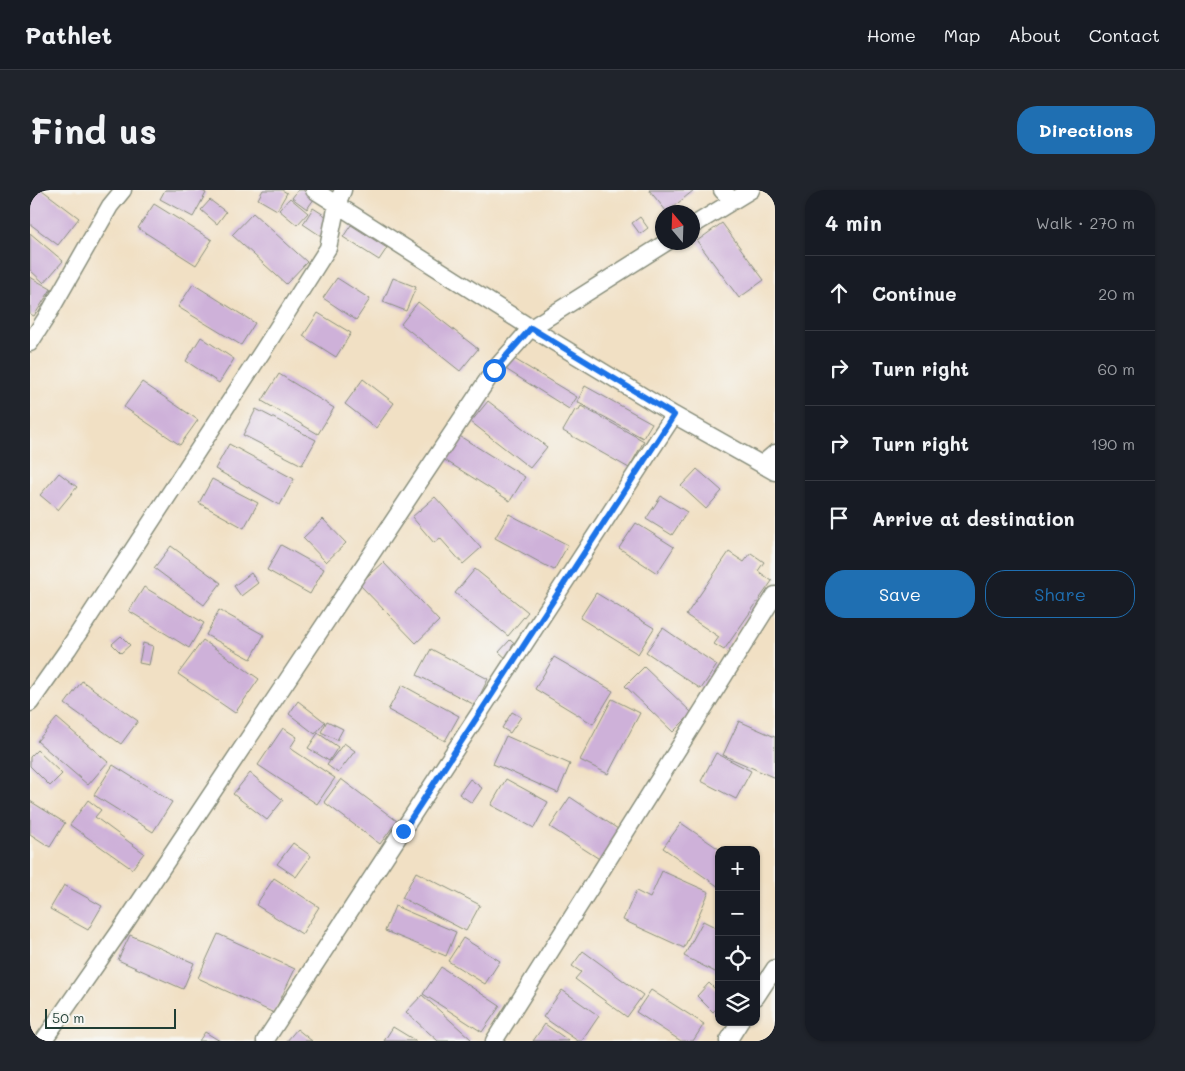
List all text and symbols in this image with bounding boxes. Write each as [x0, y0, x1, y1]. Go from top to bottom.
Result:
text: Pathlet [25, 19, 112, 50]
text: Home [867, 23, 916, 47]
text: Map [944, 23, 980, 47]
text: About [1008, 23, 1061, 47]
text: Contact [1089, 23, 1160, 47]
button: Directions [1017, 106, 1155, 154]
text: Find us [30, 107, 157, 153]
north arrow [655, 205, 700, 250]
text: 4 min [825, 209, 882, 236]
text: Walk · 270 m [1036, 212, 1135, 233]
icon: ahead [825, 279, 853, 307]
text: Continue [872, 281, 957, 306]
text: 20 m [1098, 283, 1135, 304]
icon: right [825, 354, 853, 382]
text: Turn right [872, 356, 969, 381]
text: 60 m [1098, 358, 1135, 379]
route start [483, 359, 506, 382]
icon: right [825, 429, 853, 457]
text: Turn right [872, 431, 969, 456]
text: 190 m [1091, 433, 1135, 454]
icon: arrive [825, 504, 853, 532]
text: Arrive at destination [872, 506, 1075, 531]
button: Save [825, 570, 975, 618]
button: Share [985, 570, 1135, 618]
route end [392, 820, 415, 843]
map controls [715, 846, 760, 1026]
button: + [715, 846, 760, 891]
button: − [715, 891, 760, 936]
button: locate [715, 936, 760, 981]
button: layers [715, 981, 760, 1026]
scale bar [45, 1006, 176, 1029]
text: 50 m [52, 1008, 84, 1027]

